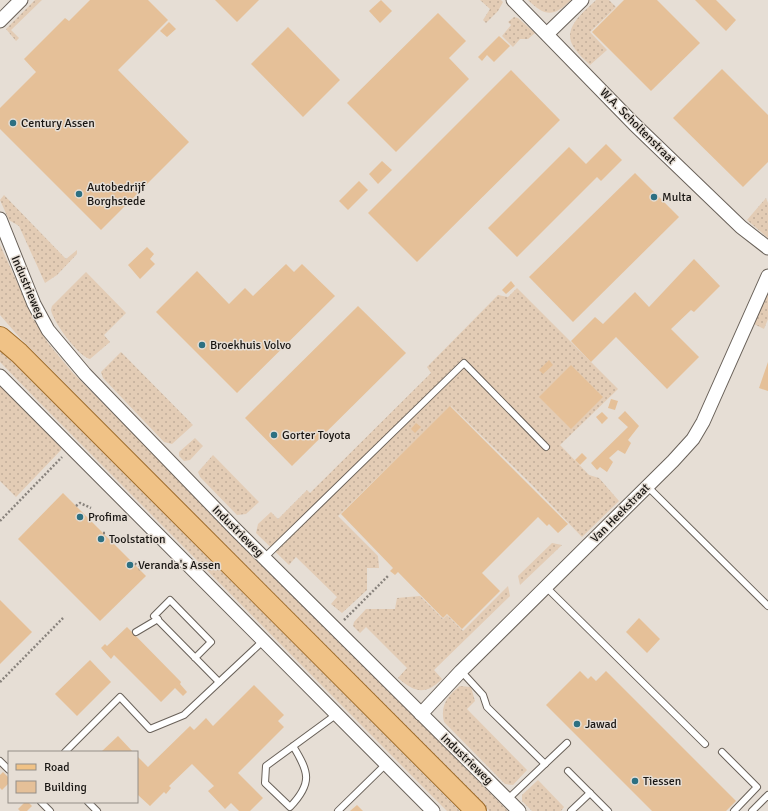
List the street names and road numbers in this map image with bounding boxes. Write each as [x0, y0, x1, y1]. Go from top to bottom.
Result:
street label: W.A. Scholtenstraat [597, 85, 679, 167]
street label: Industrieweg [8, 253, 48, 321]
street label: Van Heekstraat [588, 481, 653, 546]
street label: Industrieweg [209, 502, 267, 560]
street label: Industrieweg [437, 731, 496, 788]

